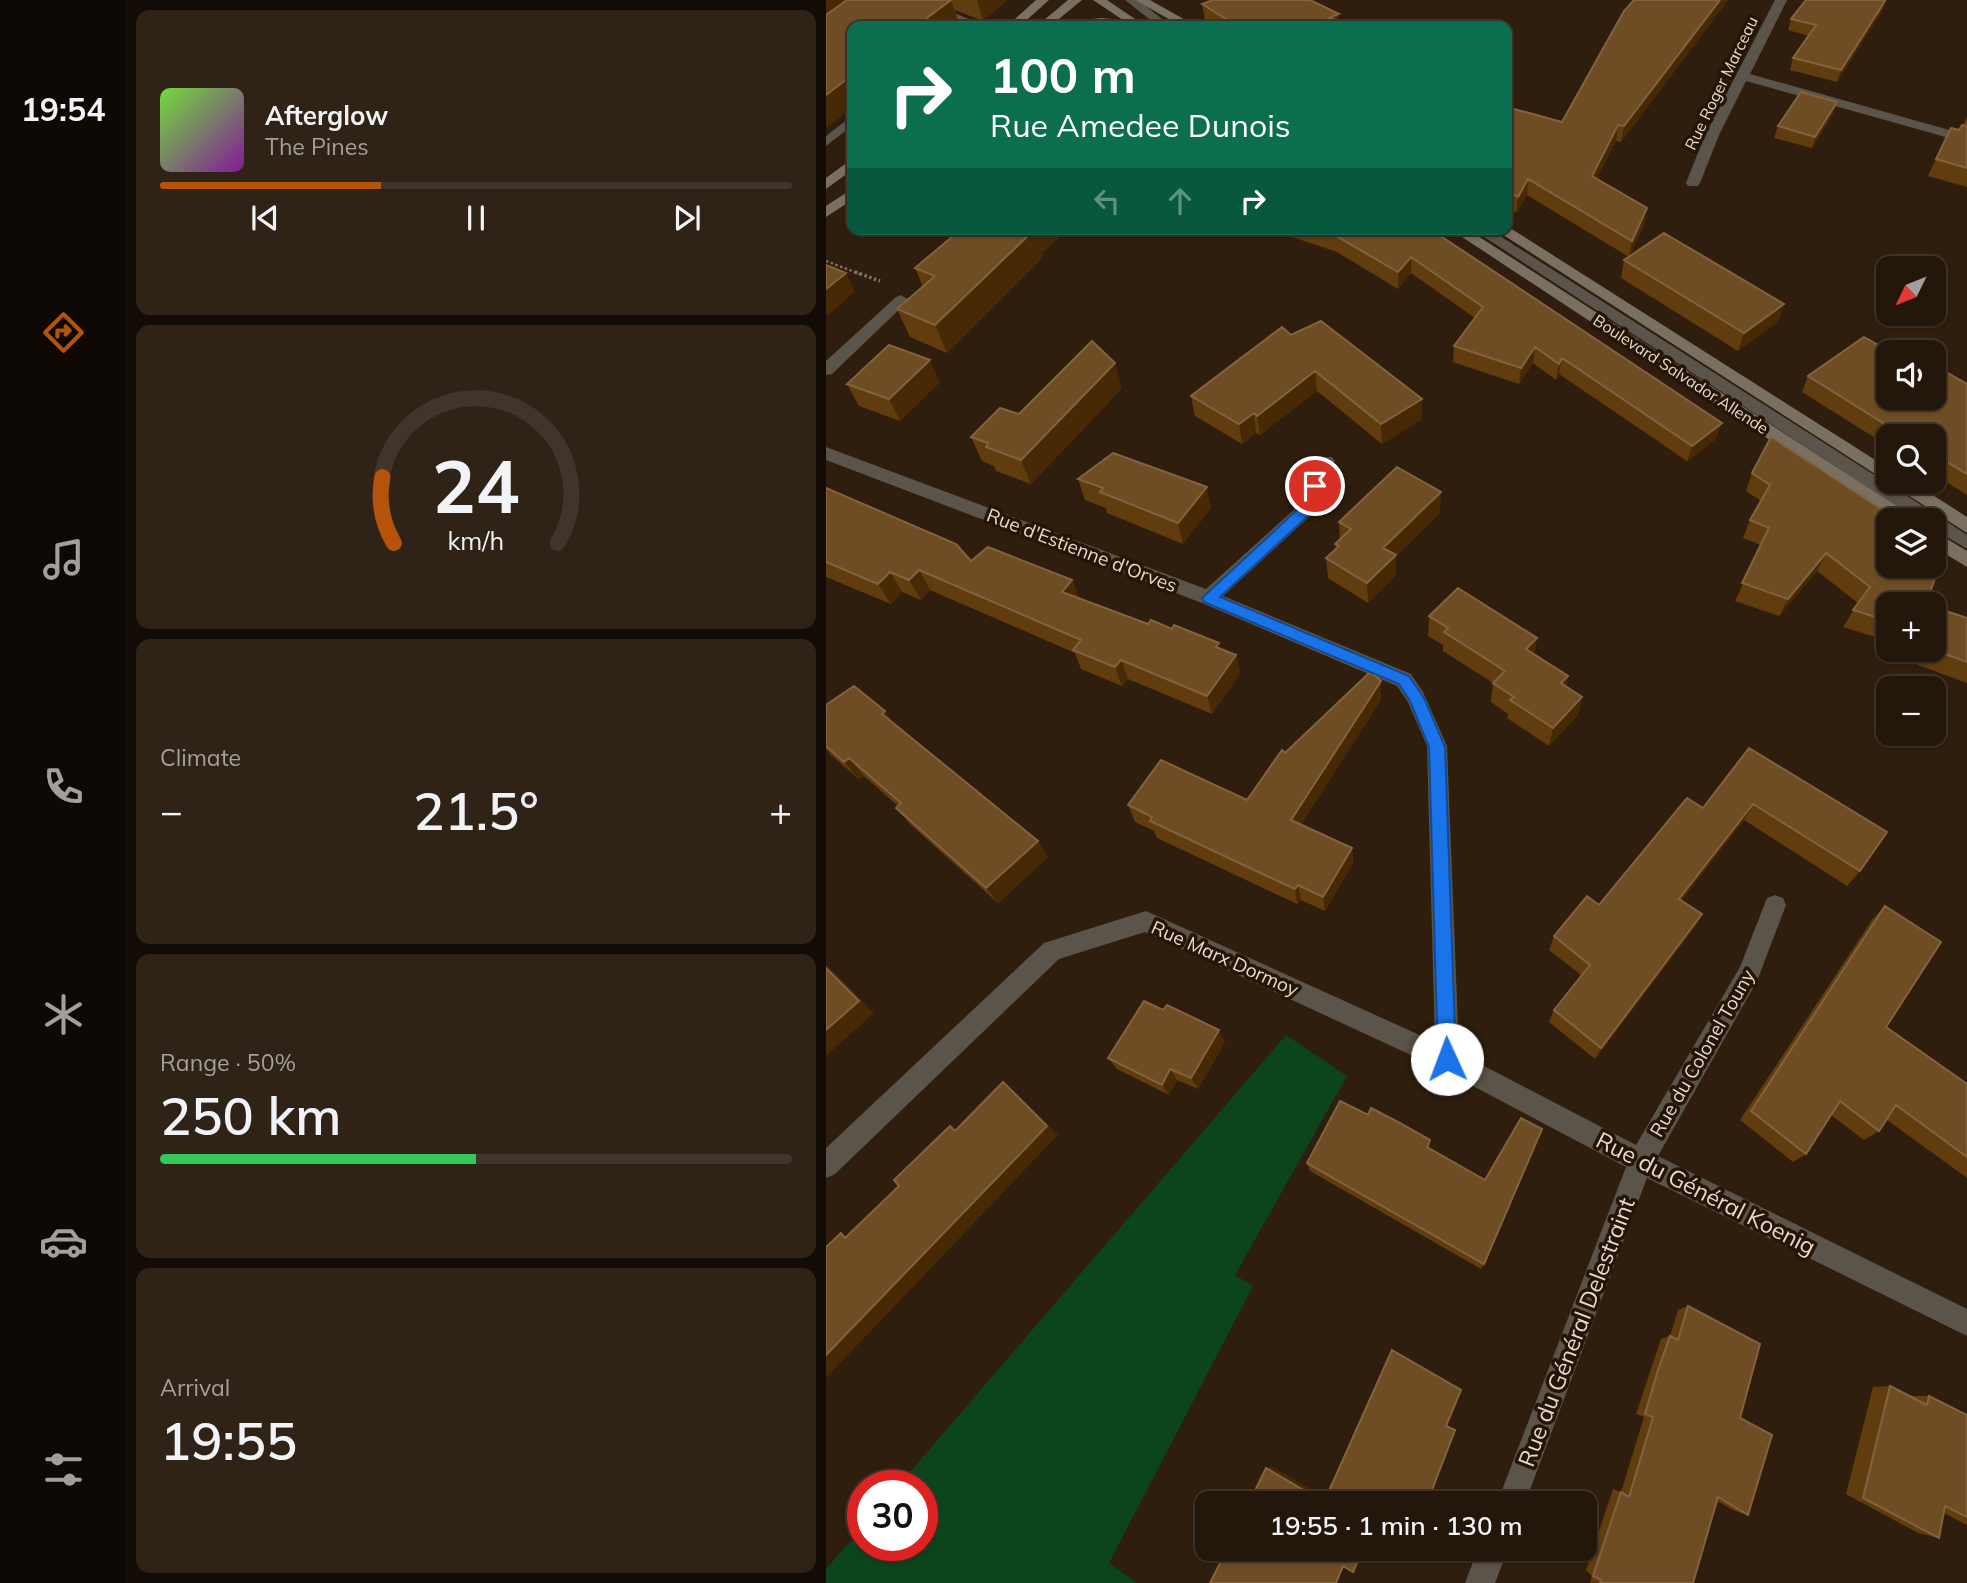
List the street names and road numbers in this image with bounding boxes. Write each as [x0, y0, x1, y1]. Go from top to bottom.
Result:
street label: Rue Roger Marceau [1680, 13, 1762, 153]
street label: Boulevard Salvador Allende [1590, 310, 1772, 438]
street label: Rue d'Estienne d'Orves [983, 503, 1181, 597]
street label: Rue Marx Dormoy [1148, 915, 1302, 1001]
street label: Rue du Colonel Touny [1644, 965, 1760, 1141]
street label: Rue du Général Koenig [1591, 1125, 1821, 1261]
street label: Rue du Général Delestraint [1511, 1193, 1641, 1471]

